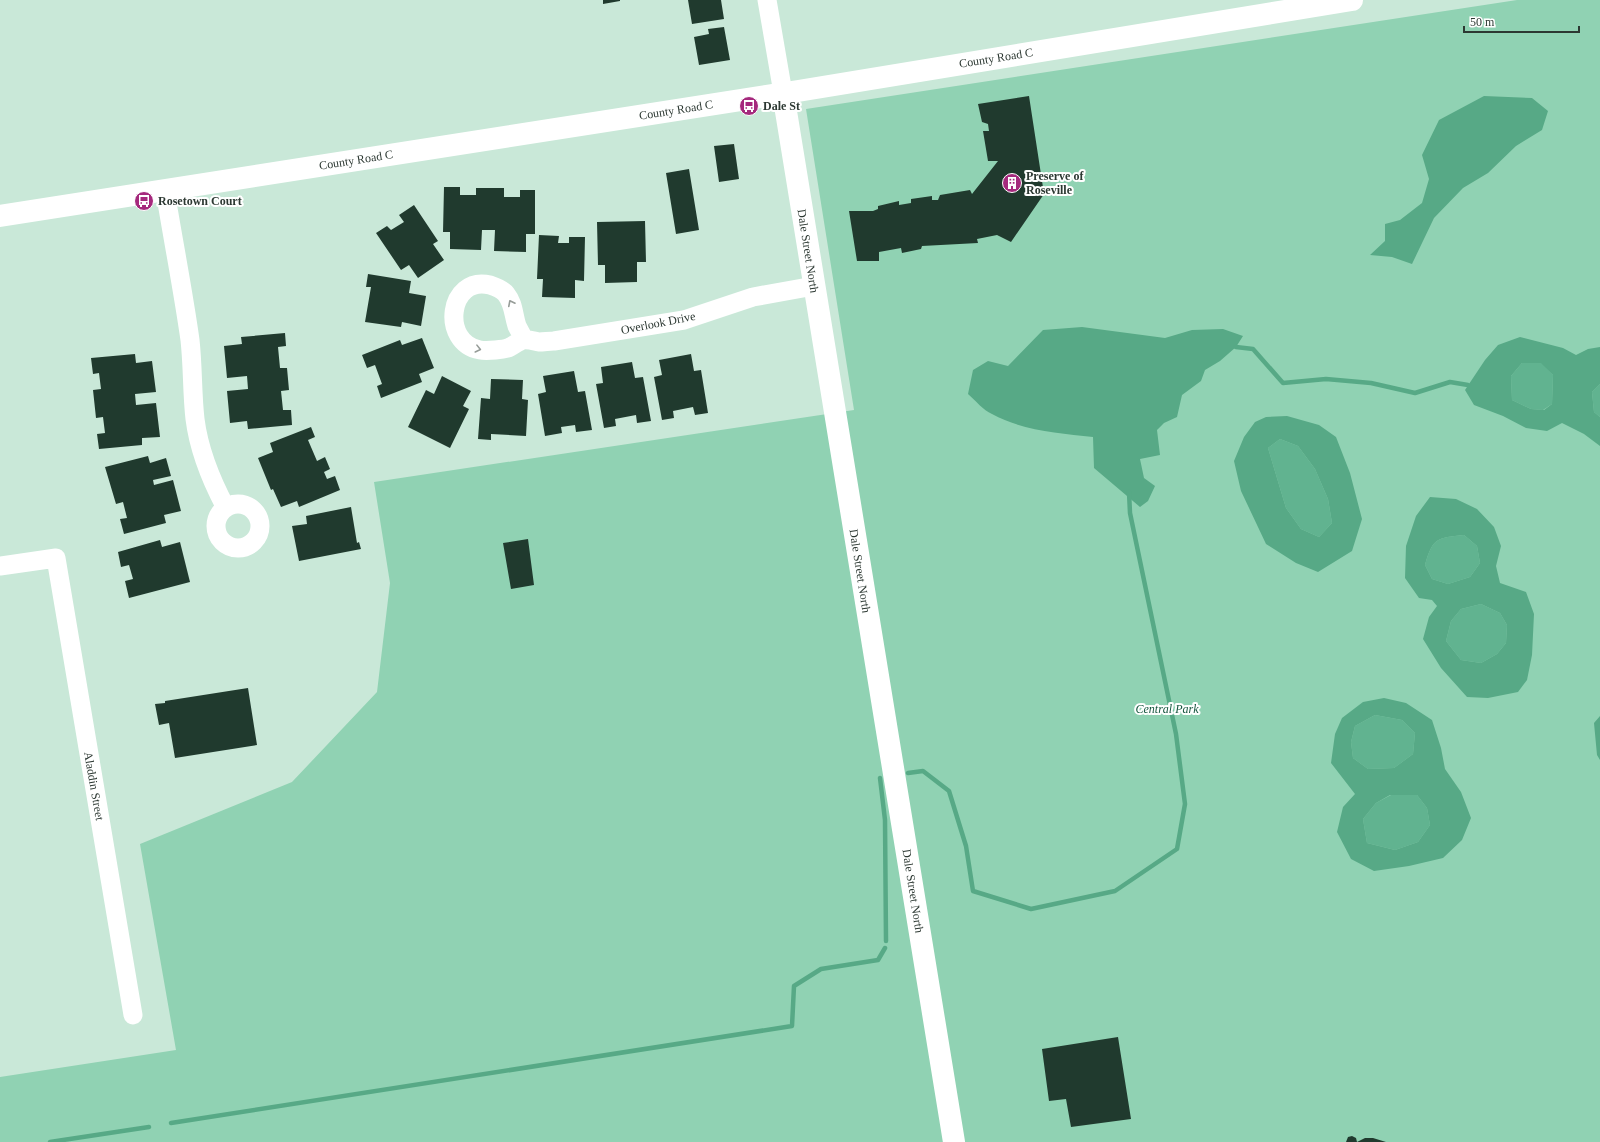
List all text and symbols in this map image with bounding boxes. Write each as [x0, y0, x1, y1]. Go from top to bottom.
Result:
scale bar [1464, 8, 1579, 34]
text: 50 m [1470, 15, 1495, 29]
street label: County Road C [958, 45, 1034, 71]
bus stop icon: Dale St [738, 95, 760, 117]
street label: County Road C [638, 97, 714, 123]
place label: Dale St [763, 99, 800, 113]
street label: County Road C [318, 147, 394, 173]
place label: Preserve of Roseville [1026, 169, 1084, 197]
building icon: Preserve of Roseville [1001, 172, 1023, 194]
bus stop icon: Rosetown Court [133, 190, 155, 212]
place label: Rosetown Court [158, 194, 242, 208]
street label: Dale Street North [794, 208, 822, 294]
one-way arrow [508, 300, 516, 307]
street label: Overlook Drive [620, 309, 696, 337]
one-way arrow [474, 344, 481, 352]
street label: Dale Street North [846, 528, 874, 614]
park label: Central Park [1136, 702, 1199, 716]
street label: Aladdin Street [81, 750, 107, 822]
street label: Dale Street North [899, 848, 927, 934]

